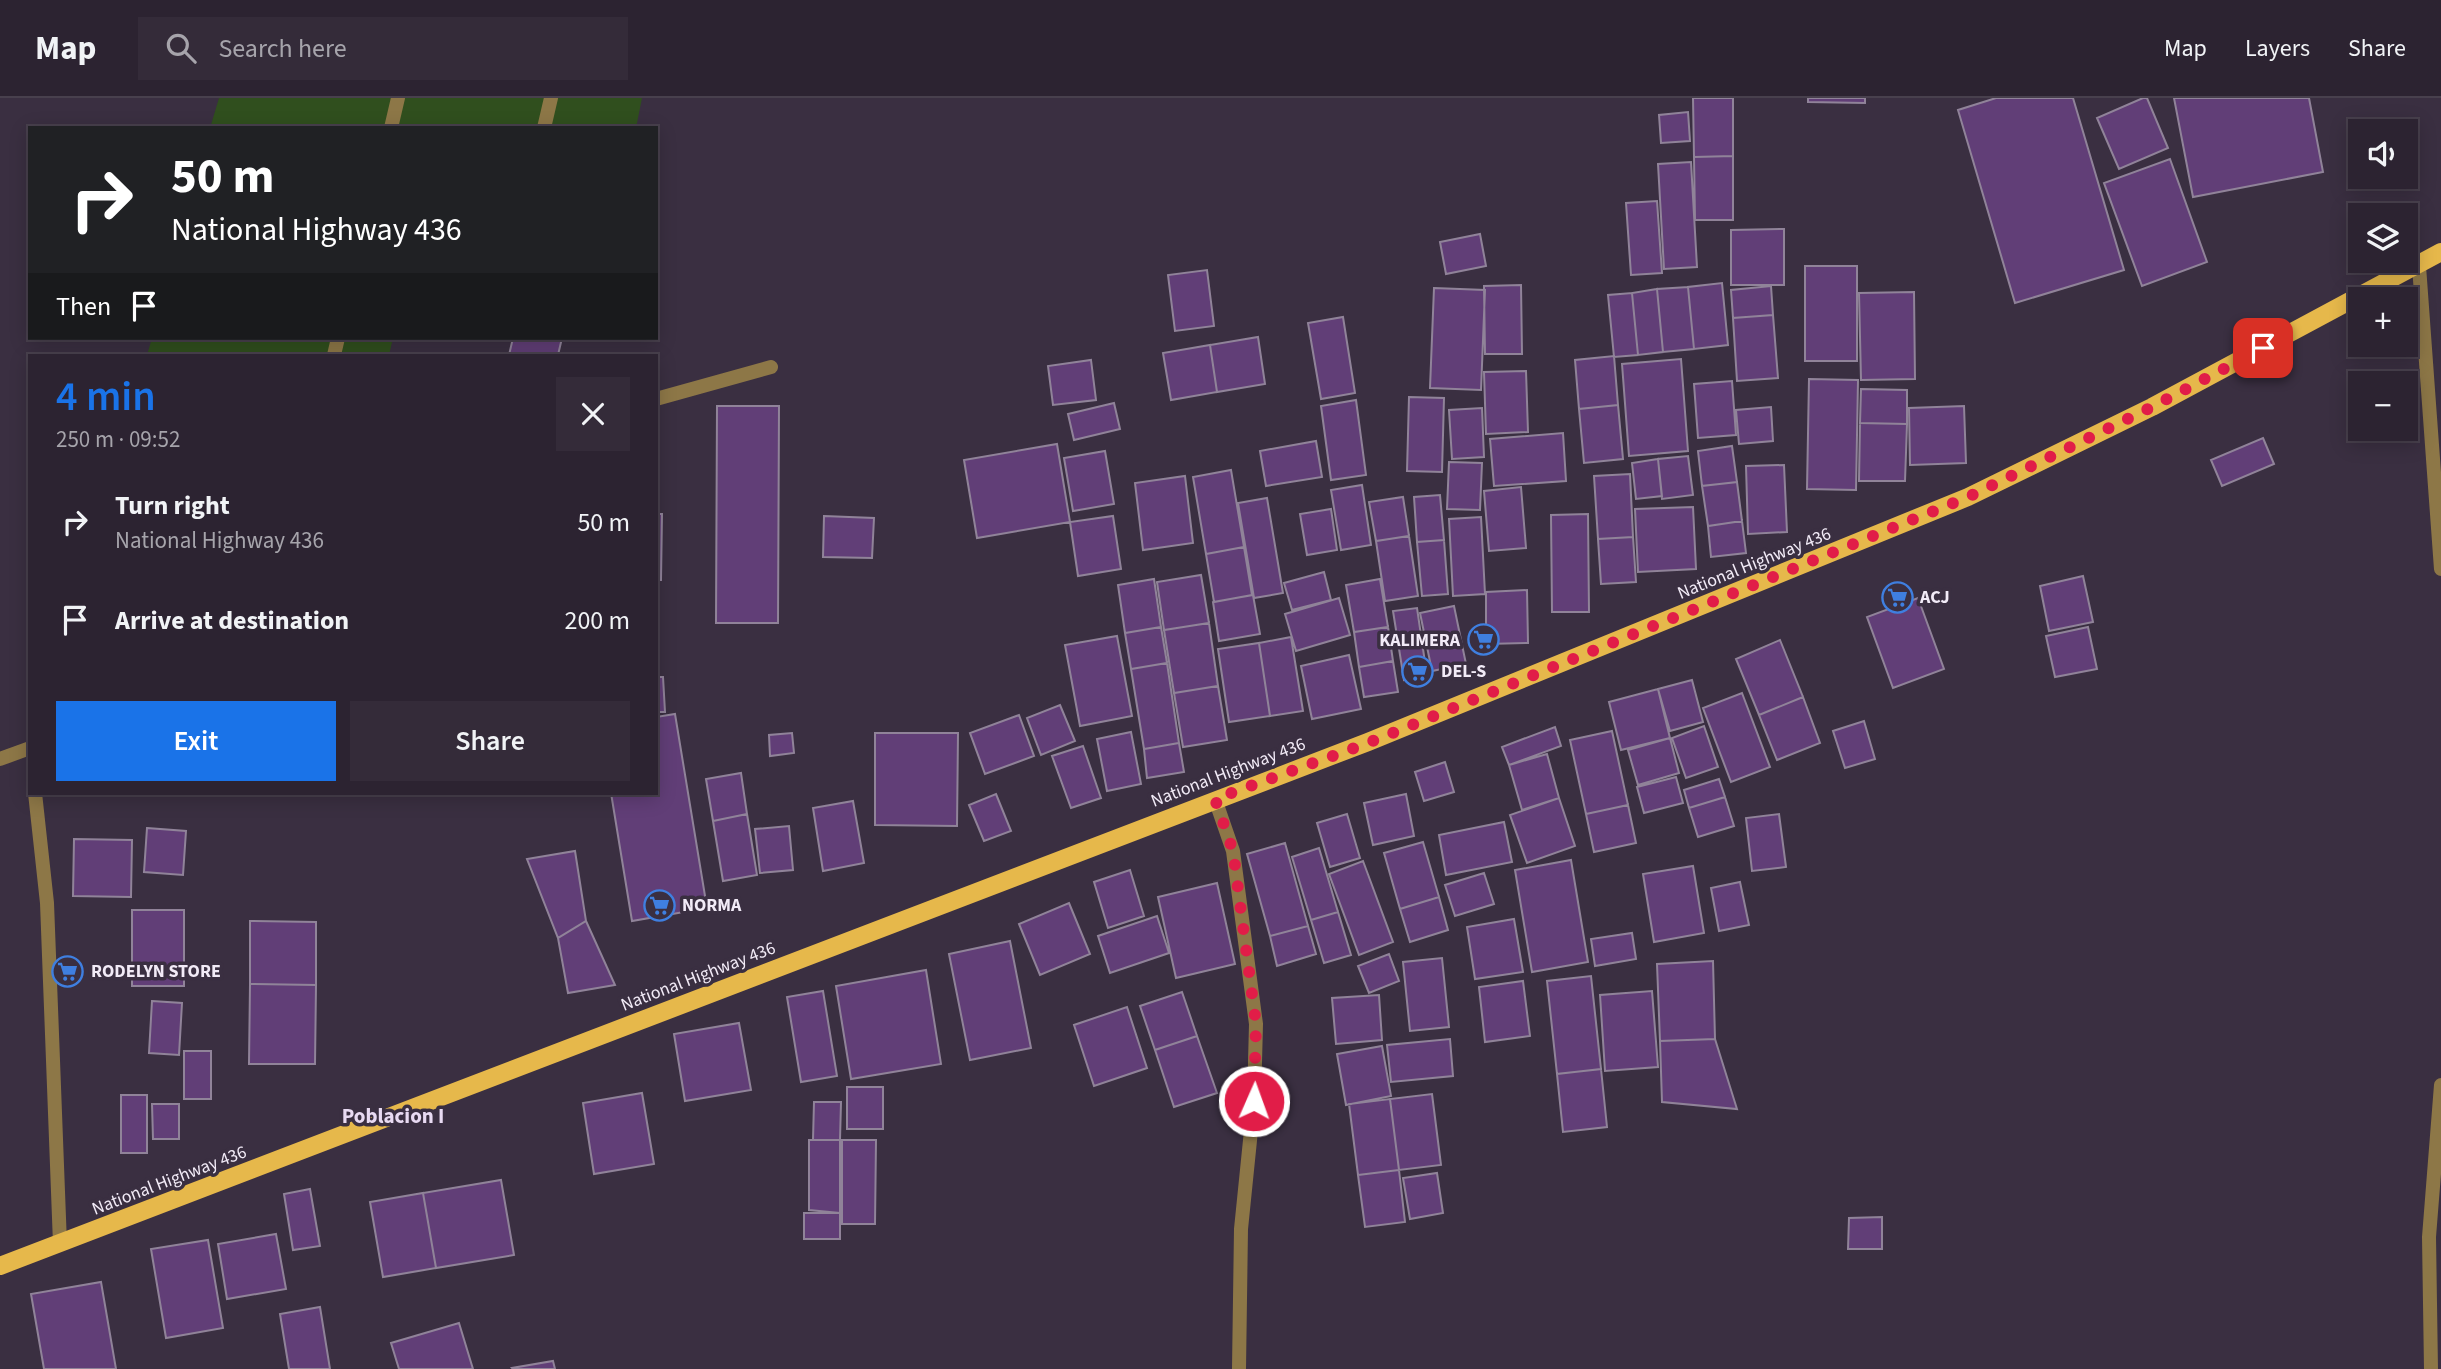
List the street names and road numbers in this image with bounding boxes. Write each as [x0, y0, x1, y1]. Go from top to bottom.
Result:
street label: National Highway 436 [1674, 521, 1835, 606]
street label: National Highway 436 [1147, 731, 1309, 813]
street label: National Highway 436 [617, 935, 779, 1017]
street label: National Highway 436 [88, 1139, 250, 1221]

